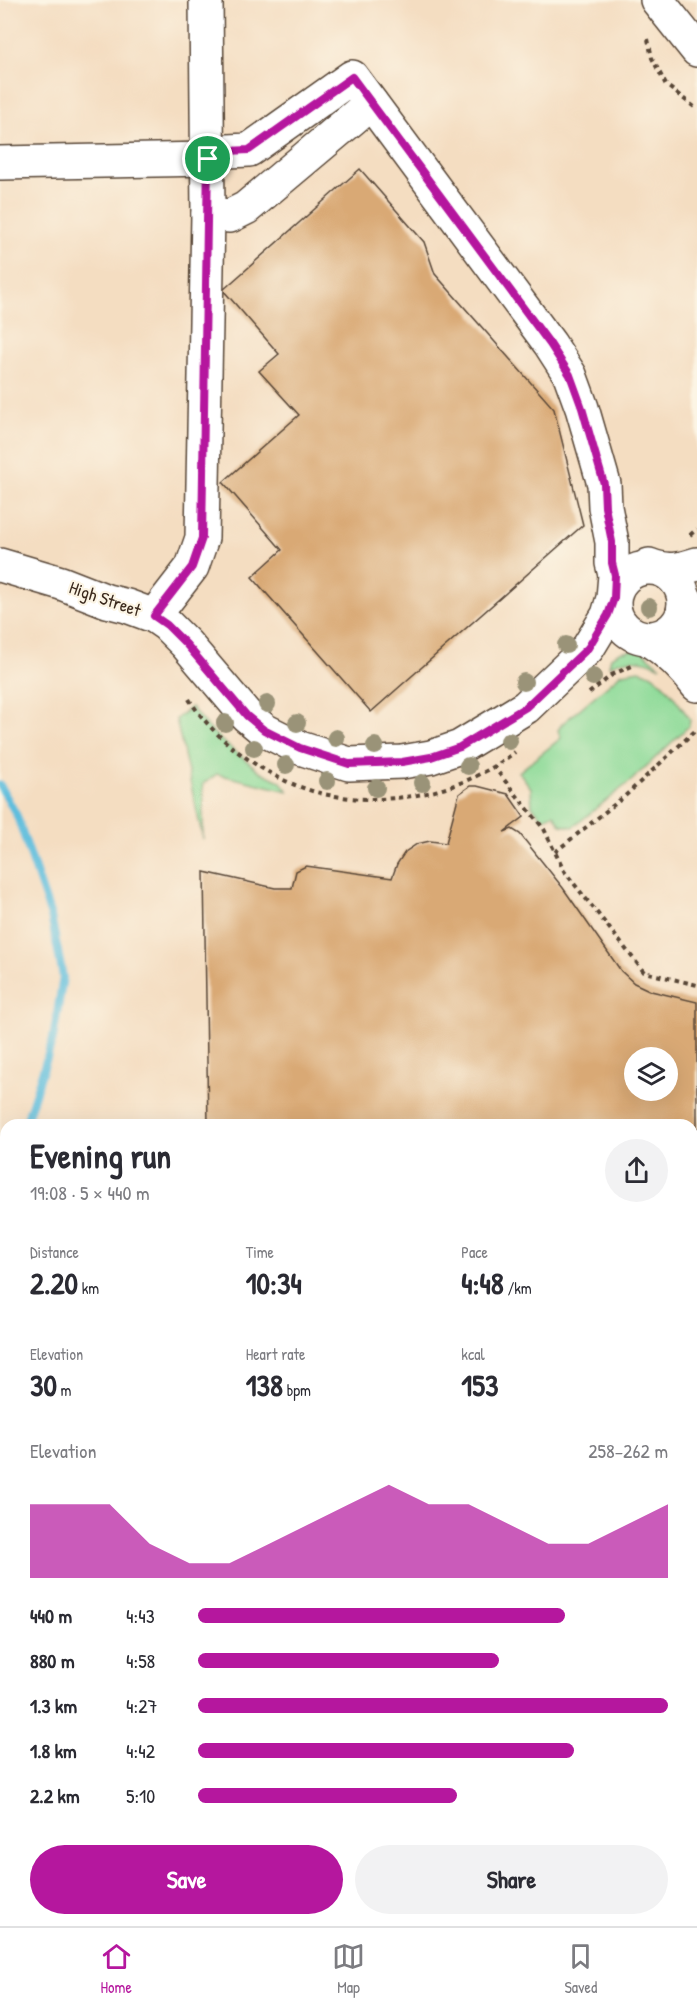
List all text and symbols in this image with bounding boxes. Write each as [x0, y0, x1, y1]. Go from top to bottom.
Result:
pin [182, 133, 233, 184]
icon: arrive [191, 142, 224, 175]
street label: High Street [66, 575, 145, 623]
map controls [624, 1047, 678, 1101]
button: layers [624, 1047, 678, 1101]
text: Evening run [30, 1134, 171, 1178]
button: share [605, 1139, 668, 1202]
text: 19:08 · 5 × 440 m [30, 1179, 150, 1206]
text: Distance [30, 1241, 79, 1263]
text: Time [246, 1241, 274, 1263]
text: Pace [461, 1241, 488, 1263]
text: 2.20 [30, 1263, 78, 1303]
text: 10:34 [246, 1263, 302, 1303]
text: 4:48 [461, 1263, 504, 1303]
text: km [78, 1277, 99, 1299]
text: /km [504, 1277, 532, 1299]
text: Elevation [30, 1343, 83, 1365]
text: Heart rate [246, 1343, 305, 1365]
text: kcal [461, 1343, 485, 1365]
text: 30 [30, 1365, 57, 1405]
text: 138 [246, 1365, 283, 1405]
text: 153 [461, 1365, 498, 1405]
text: m [57, 1379, 71, 1401]
text: bpm [283, 1379, 311, 1401]
text: Elevation [30, 1437, 96, 1464]
text: 258–262 m [588, 1437, 668, 1464]
text: 440 m [30, 1602, 72, 1629]
text: 4:43 [126, 1602, 155, 1629]
text: 880 m [30, 1647, 74, 1674]
text: 4:58 [126, 1647, 155, 1674]
text: 1.3 km [30, 1692, 77, 1719]
text: 4:27 [126, 1692, 157, 1719]
text: 1.8 km [30, 1737, 77, 1764]
text: 4:42 [126, 1737, 155, 1764]
text: 2.2 km [30, 1782, 80, 1809]
text: 5:10 [126, 1782, 155, 1809]
button: Save [30, 1845, 343, 1914]
button: Share [355, 1845, 668, 1914]
tab: Home [100, 1940, 133, 1998]
tab: Map [332, 1940, 365, 1998]
tab: Saved [564, 1940, 597, 1998]

